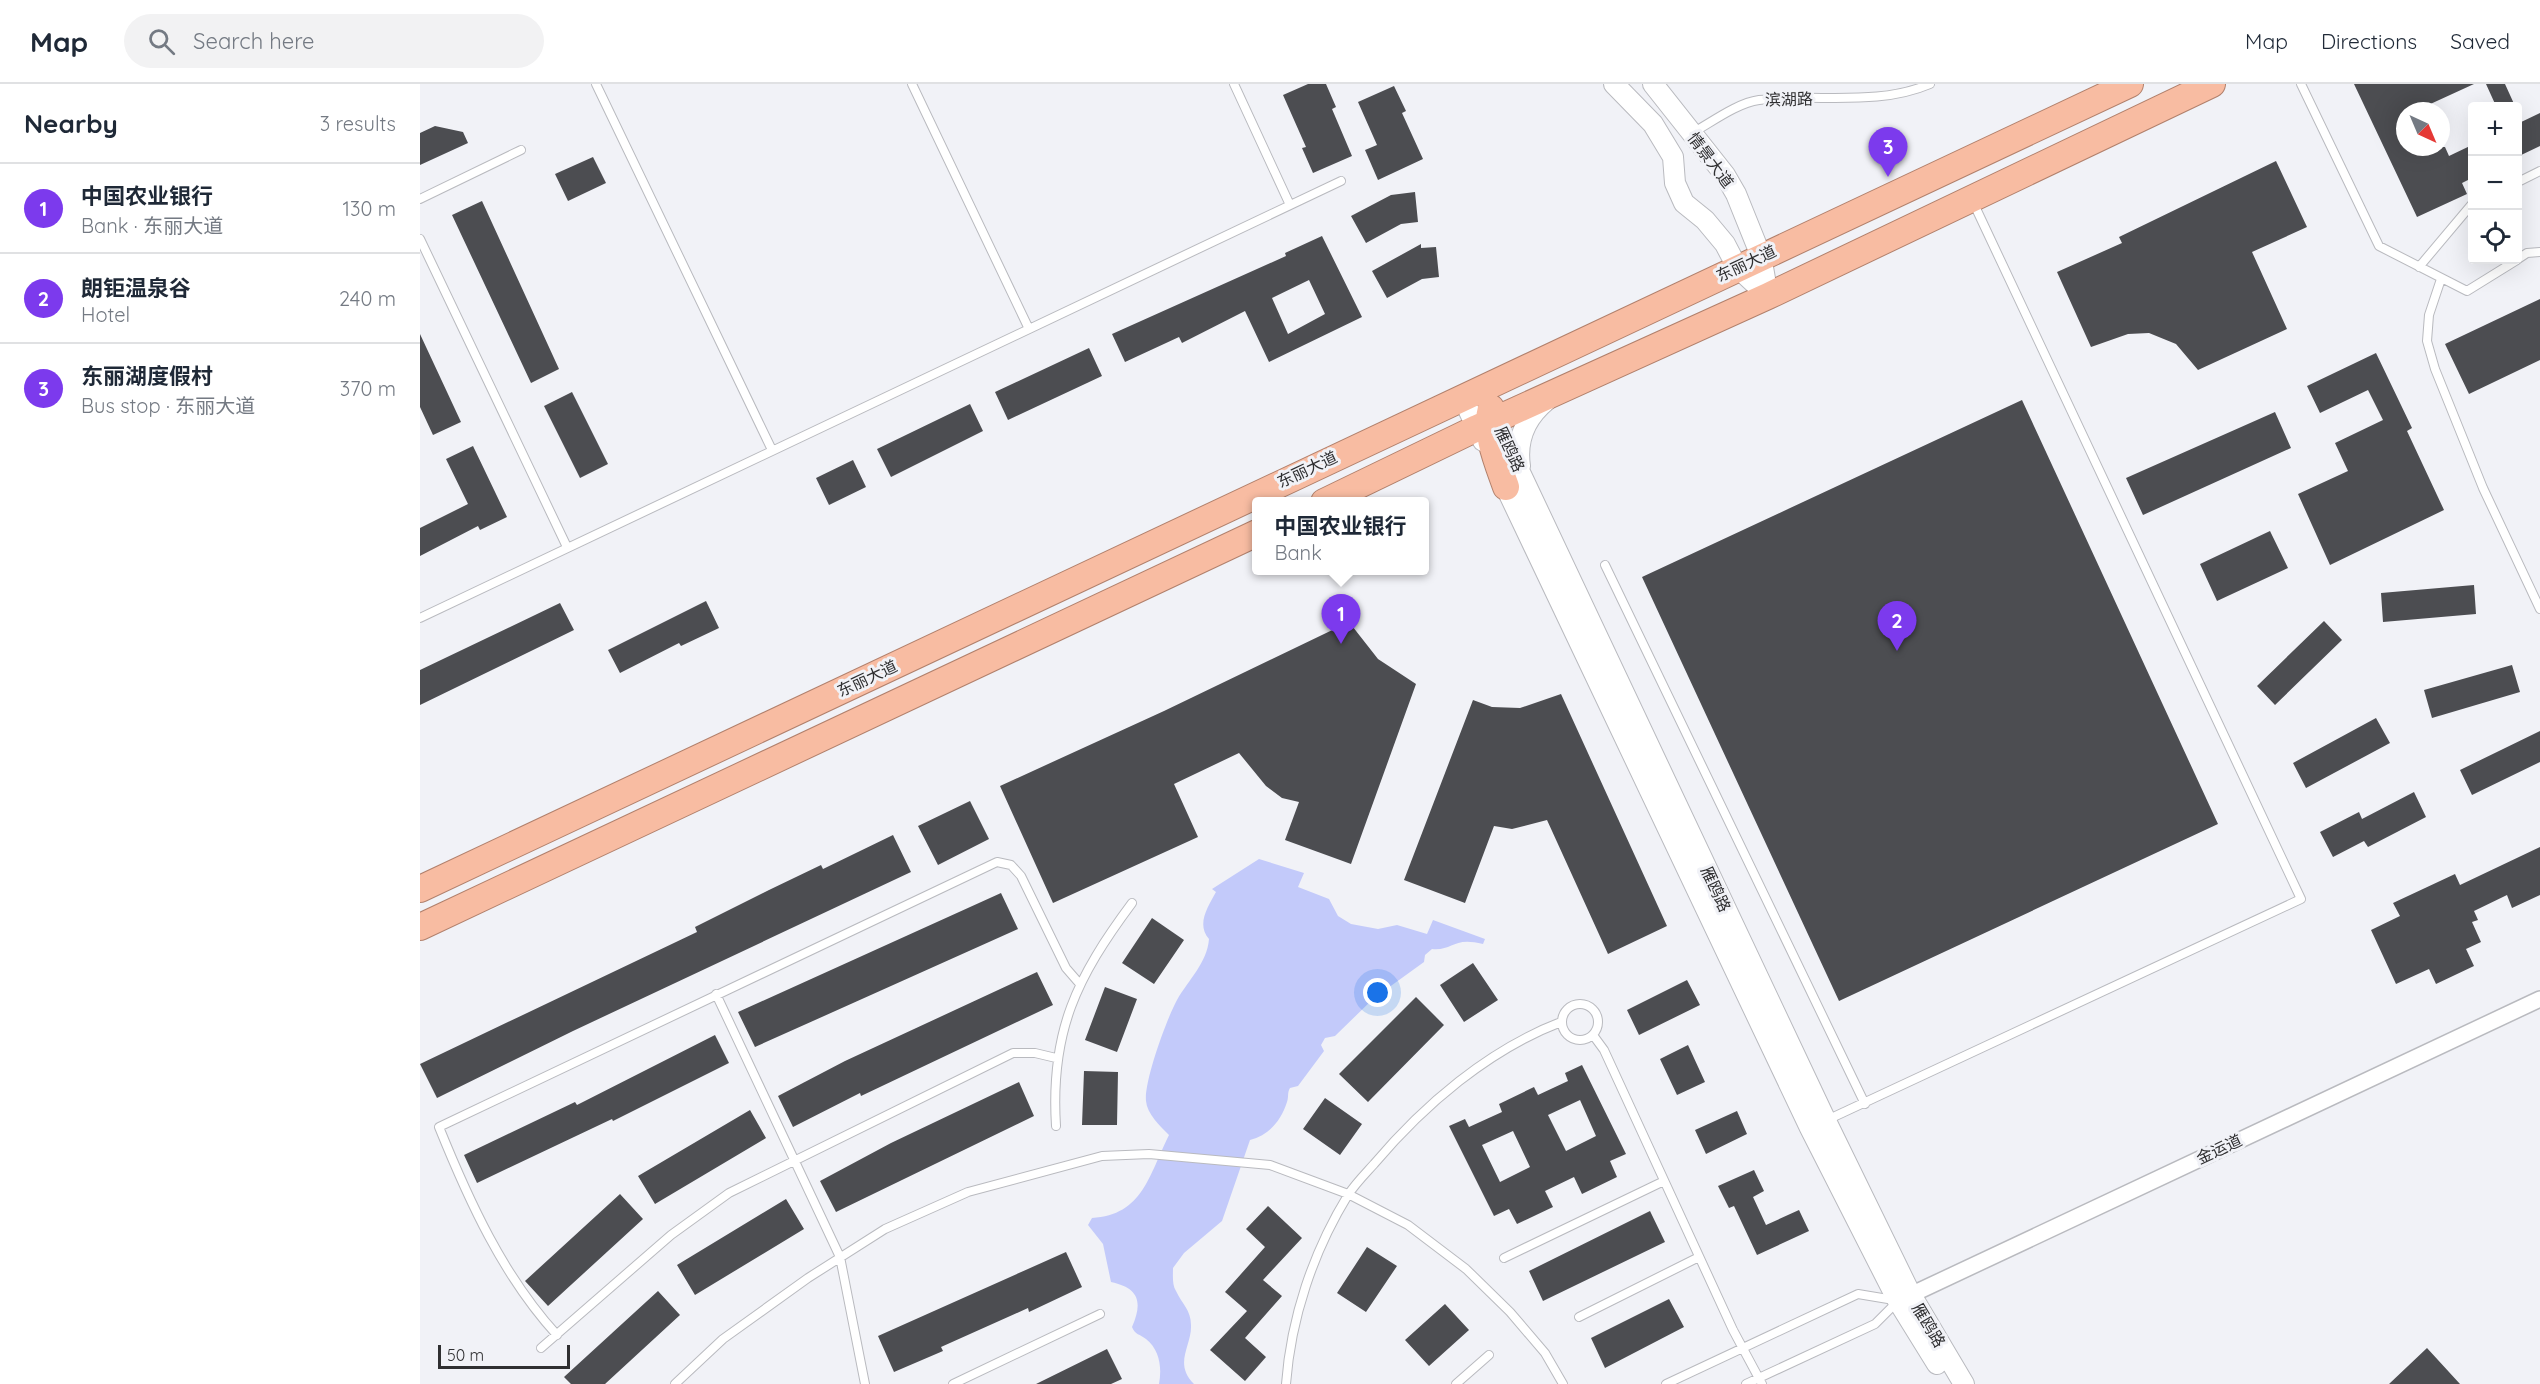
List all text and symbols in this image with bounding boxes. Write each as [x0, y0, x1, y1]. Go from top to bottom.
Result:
search box [124, 14, 544, 68]
text: Map [30, 24, 88, 59]
icon: search [145, 25, 178, 58]
text: Search here [193, 27, 315, 55]
text: Map [2245, 28, 2288, 54]
text: Directions [2321, 28, 2417, 54]
text: Saved [2450, 28, 2510, 54]
street label: 滨湖路 [1765, 89, 1813, 109]
north arrow [2396, 102, 2450, 156]
map controls [2468, 102, 2522, 264]
button: + [2468, 102, 2522, 156]
text: Nearby [24, 107, 118, 140]
text: 3 results [320, 111, 396, 136]
street label: 情景大道 [1684, 128, 1738, 192]
pin: 3 [1868, 128, 1908, 177]
button: − [2468, 156, 2522, 210]
text: 中国农业银行 [81, 182, 213, 210]
text: 1 [40, 196, 47, 221]
text: 130 m [343, 196, 396, 221]
button: locate [2468, 210, 2522, 264]
text: Bank · 东丽大道 [81, 213, 223, 238]
street label: 东丽大道 [1713, 240, 1779, 286]
text: 朗钜温泉谷 [81, 274, 191, 302]
text: 2 [38, 286, 49, 311]
text: 240 m [339, 286, 396, 311]
text: Hotel [81, 302, 130, 327]
text: 东丽湖度假村 [81, 362, 213, 390]
text: 3 [38, 376, 49, 401]
text: 370 m [340, 376, 396, 401]
text: Bus stop · 东丽大道 [81, 393, 255, 418]
street label: 雁鸥路 [1491, 423, 1529, 475]
street label: 东丽大道 [1274, 446, 1340, 492]
popup [1252, 497, 1429, 575]
text: 中国农业银行 [1274, 512, 1407, 540]
text: Bank [1274, 540, 1322, 565]
pin: 1 [1322, 594, 1360, 644]
pin: 2 [1878, 602, 1916, 651]
street label: 东丽大道 [834, 655, 900, 701]
street label: 雁鸥路 [1697, 863, 1735, 915]
your location [1363, 978, 1392, 1007]
street label: 金运道 [2193, 1130, 2245, 1168]
street label: 雁鸥路 [1908, 1299, 1950, 1351]
scale bar [438, 1342, 570, 1370]
text: 50 m [447, 1345, 484, 1365]

